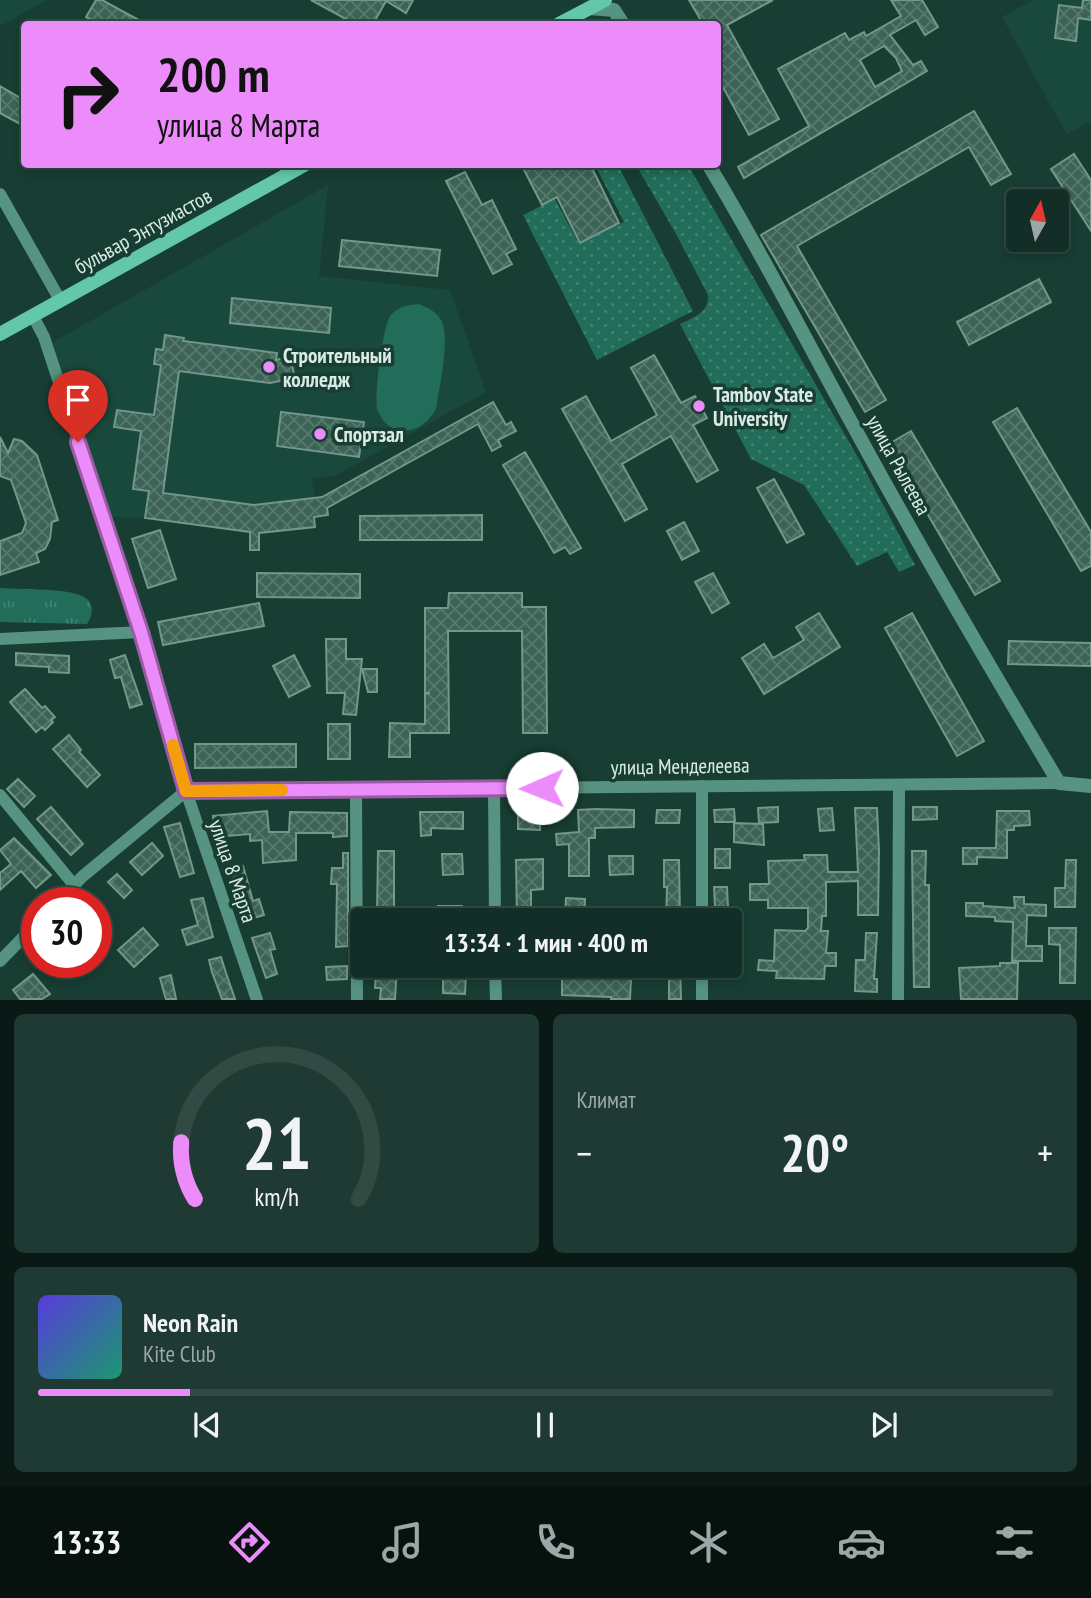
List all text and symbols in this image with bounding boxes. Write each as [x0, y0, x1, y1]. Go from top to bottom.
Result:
text: 200 m [157, 42, 270, 106]
icon: right [42, 49, 133, 140]
text: улица 8 Марта [157, 104, 320, 146]
street label: бульвар Энтузиастов [69, 182, 217, 280]
north arrow [1006, 189, 1069, 252]
map controls [1006, 189, 1069, 252]
place label: Строительный колледж [283, 342, 392, 393]
marker: Строительный колледж [261, 359, 277, 375]
pin [48, 370, 108, 442]
icon: arrive [59, 381, 97, 419]
place label: Tambov State University [713, 381, 813, 432]
marker: Tambov State University [691, 398, 707, 414]
street label: улица Рылеева [860, 410, 938, 520]
place label: Спортзал [334, 421, 404, 448]
marker: Спортзал [312, 426, 328, 442]
position arrow [505, 751, 579, 825]
street label: улица Менделеева [610, 751, 750, 781]
street label: улица 8 Марта [203, 816, 263, 926]
speed limit sign: 30 [21, 887, 112, 978]
text: 13:34 · 1 мин · 400 m [444, 926, 648, 959]
text: Климат [577, 1085, 636, 1114]
text: 21 [241, 1096, 311, 1190]
text: 20° [780, 1119, 849, 1186]
text: − [577, 1128, 592, 1177]
text: + [1037, 1128, 1053, 1177]
text: km/h [254, 1181, 298, 1213]
text: Neon Rain [143, 1306, 238, 1339]
text: Kite Club [143, 1339, 216, 1368]
icon: previous [188, 1406, 226, 1444]
icon: pause [526, 1406, 564, 1444]
icon: next [865, 1406, 903, 1444]
icon: directions [225, 1518, 274, 1567]
icon: music [378, 1518, 427, 1567]
icon: phone [531, 1518, 580, 1567]
icon: climate [684, 1518, 733, 1567]
icon: car [837, 1518, 886, 1567]
icon: filters [990, 1518, 1039, 1567]
text: 13:33 [52, 1521, 121, 1563]

